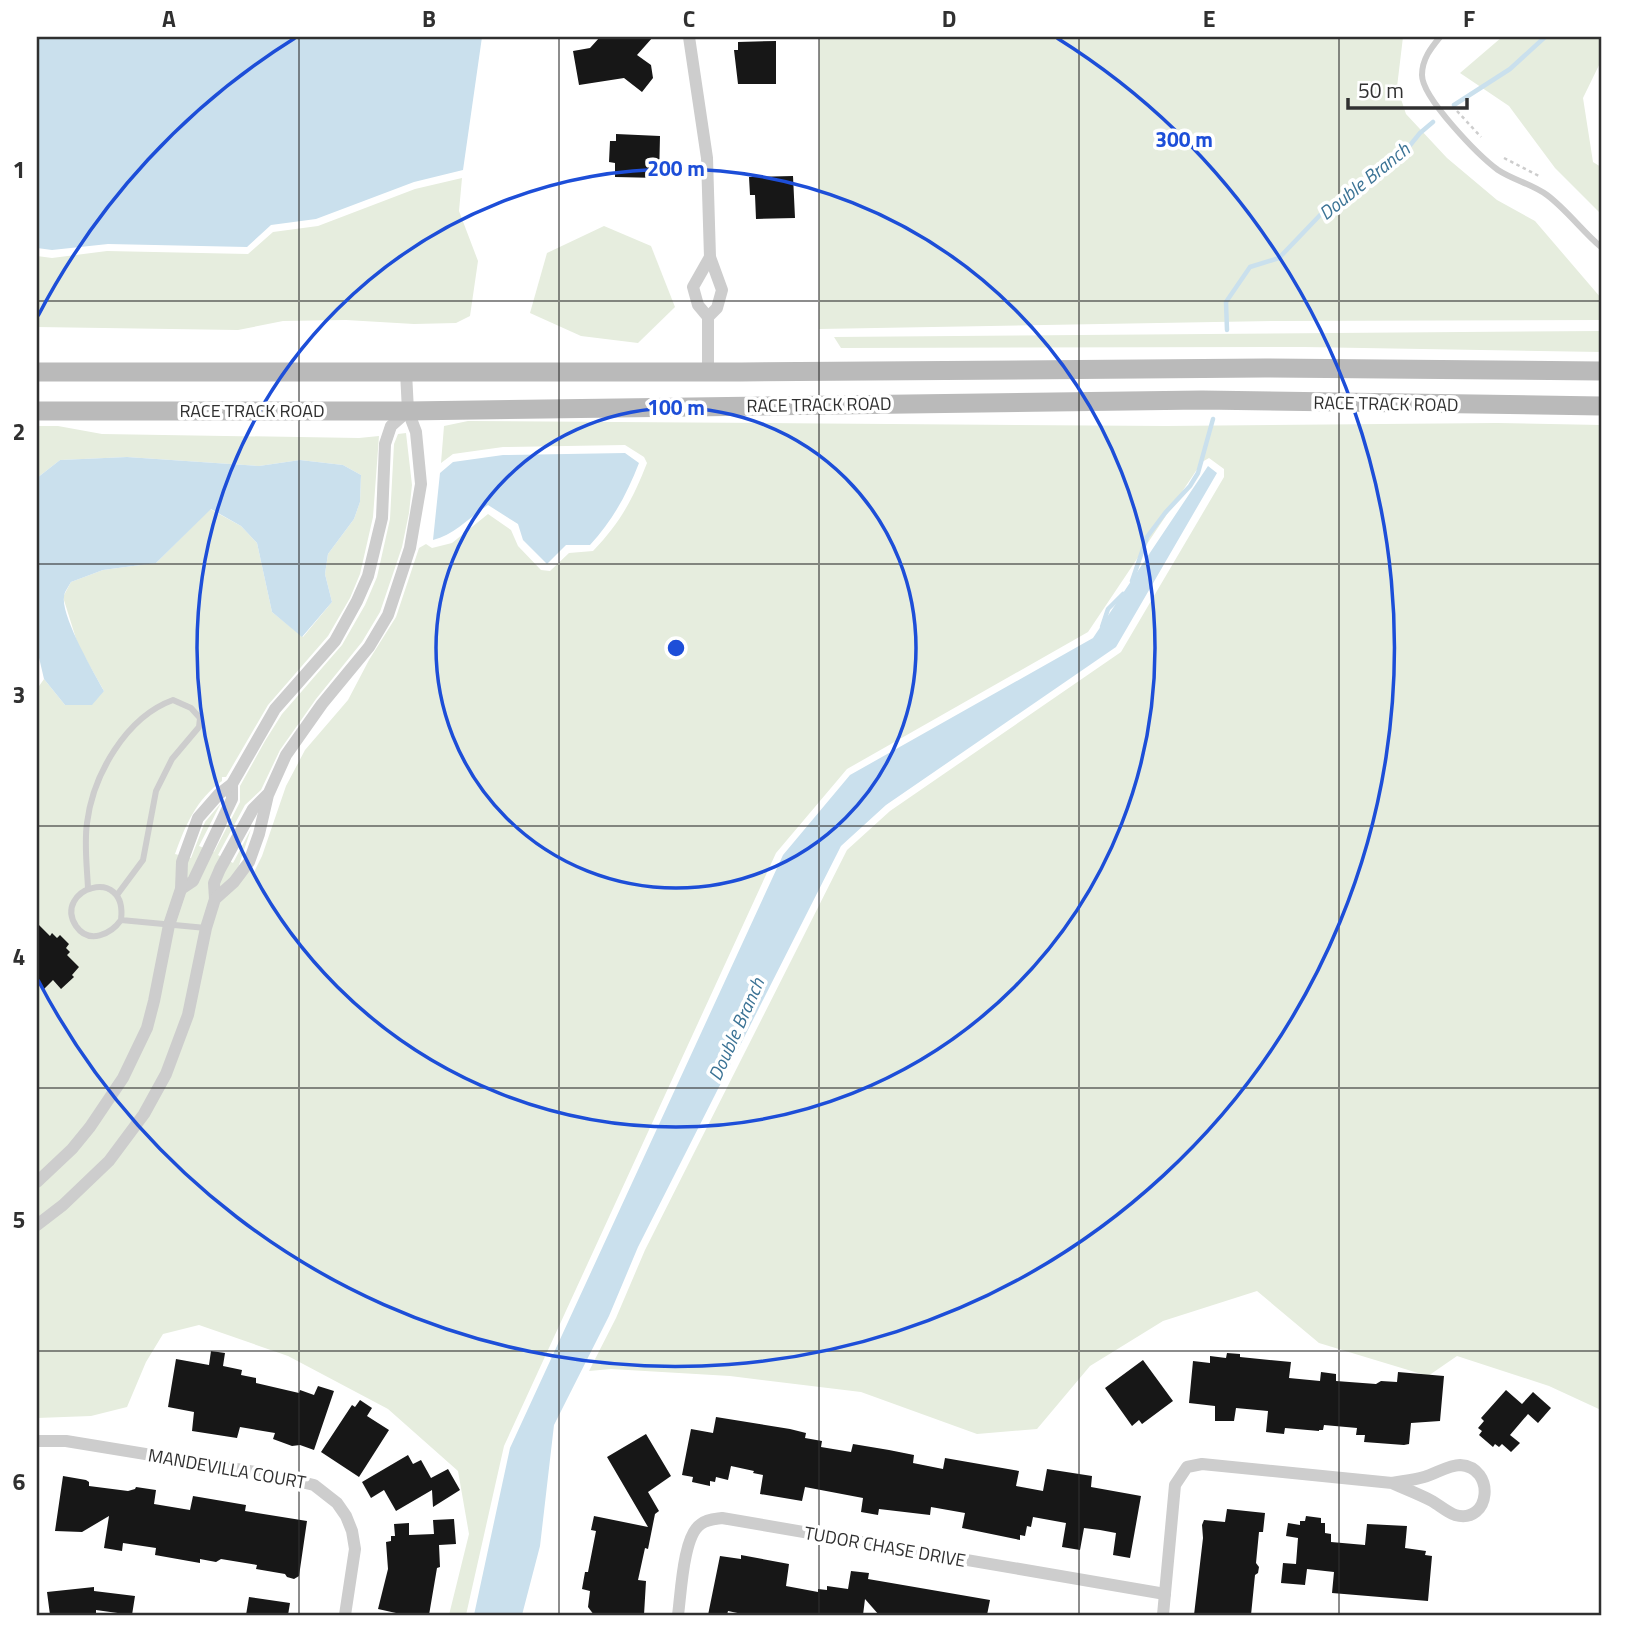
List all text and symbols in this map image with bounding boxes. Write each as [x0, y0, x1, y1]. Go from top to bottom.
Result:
text: A [162, 1, 176, 36]
text: B [422, 1, 436, 36]
text: C [683, 1, 695, 36]
text: D [942, 1, 956, 36]
text: E [1203, 1, 1215, 36]
text: F [1463, 1, 1475, 36]
scale bar [1348, 66, 1466, 110]
text: 50 m [1358, 74, 1404, 106]
text: 300 m [1155, 123, 1213, 155]
water label: Double Branch [1312, 134, 1416, 226]
text: 1 [13, 152, 25, 187]
text: 200 m [647, 152, 705, 184]
street label: RACE TRACK ROAD [1313, 389, 1459, 418]
street label: RACE TRACK ROAD [746, 390, 892, 419]
text: 100 m [647, 391, 705, 423]
street label: RACE TRACK ROAD [179, 397, 325, 424]
text: 2 [13, 414, 25, 449]
centre of rings [664, 636, 688, 660]
text: 3 [13, 677, 25, 712]
text: 4 [13, 939, 25, 974]
water label: Double Branch [700, 972, 771, 1085]
text: 5 [13, 1202, 25, 1237]
street label: MANDEVILLA COURT [146, 1441, 309, 1496]
text: 6 [13, 1464, 26, 1499]
street label: TUDOR CHASE DRIVE [802, 1519, 968, 1574]

